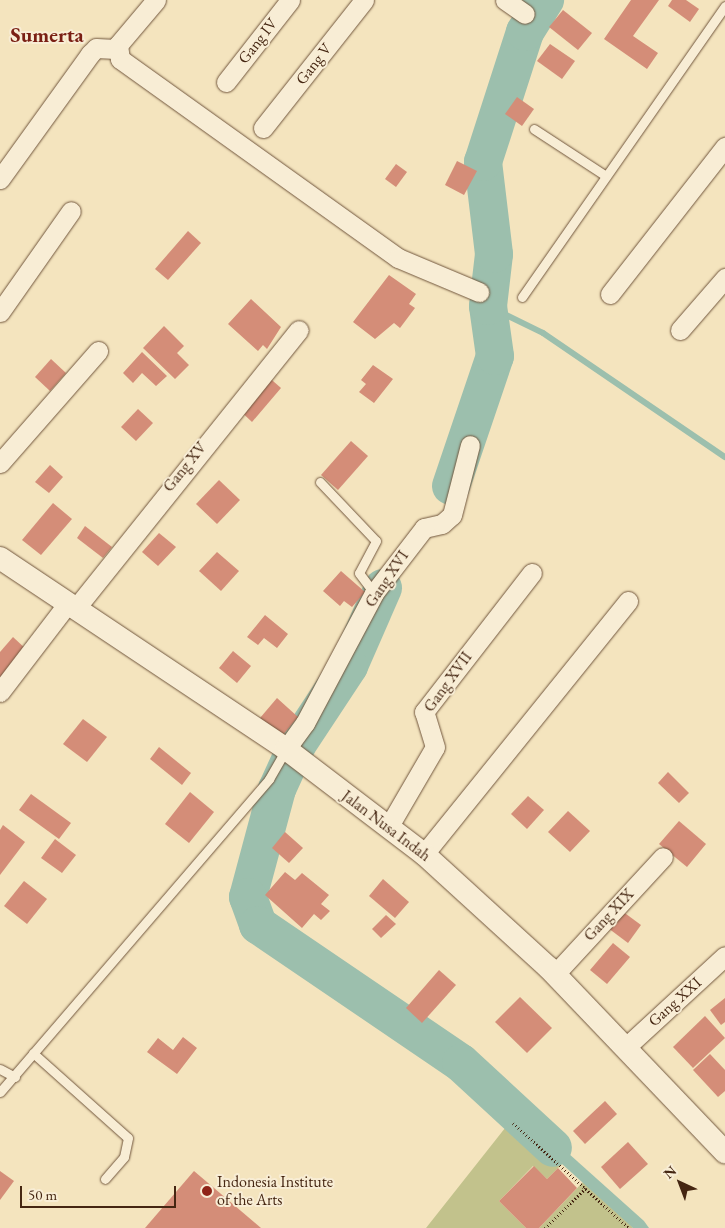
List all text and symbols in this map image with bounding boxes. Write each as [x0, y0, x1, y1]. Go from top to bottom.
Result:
street label: Gang IV [234, 14, 282, 68]
district label: Sumerta [10, 22, 84, 48]
street label: Gang V [292, 39, 336, 89]
street label: Gang XV [159, 438, 211, 496]
street label: Gang XVI [361, 547, 413, 611]
street label: Gang XVII [420, 648, 476, 716]
street label: Jalan Nusa Indah [338, 786, 434, 866]
street label: Gang XIX [580, 885, 638, 945]
street label: Gang XXI [645, 973, 705, 1031]
north arrow [655, 1158, 705, 1208]
text: N [659, 1162, 680, 1182]
place label: Indonesia Institute of the Arts [217, 1172, 333, 1210]
scale bar [22, 1176, 179, 1208]
text: 50 m [28, 1185, 57, 1204]
marker: Indonesia Institute of the Arts [201, 1185, 213, 1197]

